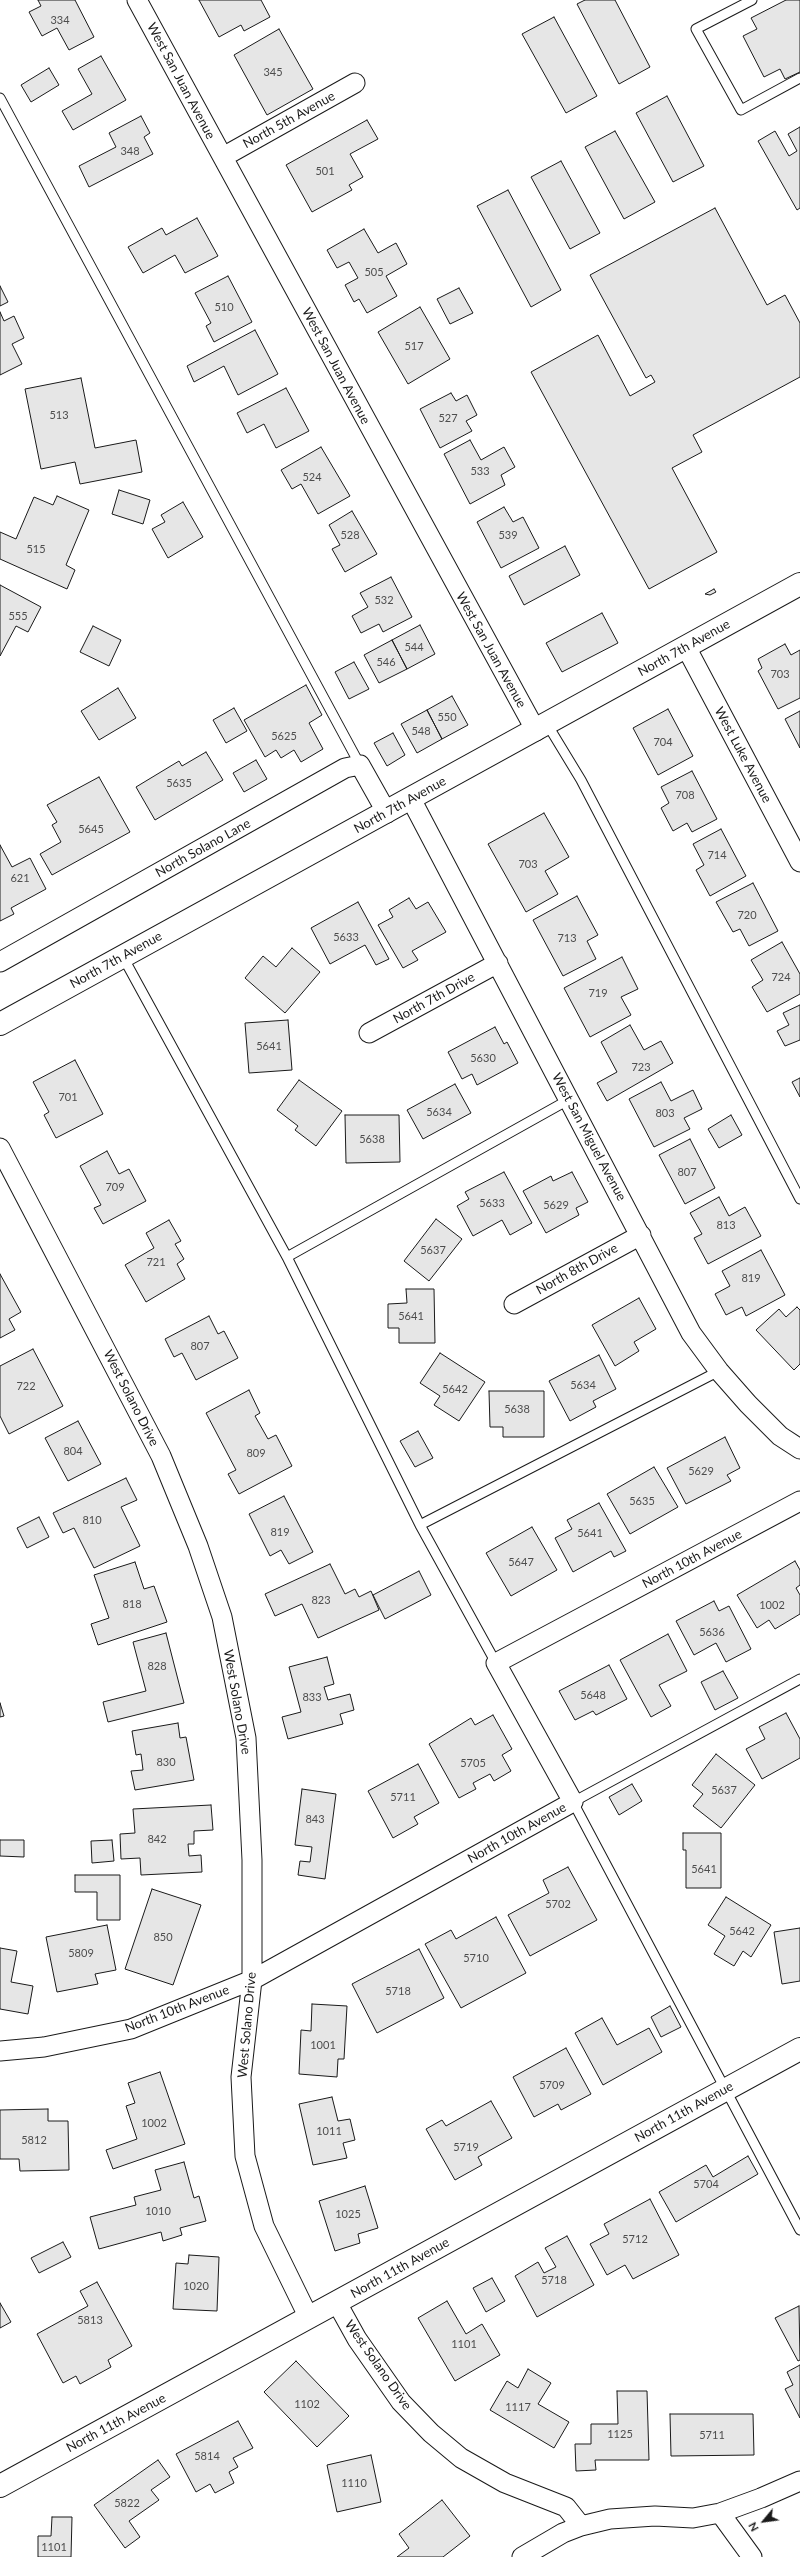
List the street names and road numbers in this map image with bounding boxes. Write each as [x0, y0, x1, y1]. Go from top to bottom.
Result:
street label: West San Juan Avenue [144, 20, 218, 142]
street label: North 5th Avenue [240, 88, 338, 152]
street label: West San Juan Avenue [299, 305, 373, 427]
street label: West San Juan Avenue [453, 589, 529, 711]
street label: North 7th Avenue [635, 616, 733, 680]
street label: West Luke Avenue [711, 704, 775, 806]
street label: North 7th Avenue [351, 773, 449, 837]
street label: North Solano Lane [153, 815, 253, 881]
street label: North 7th Avenue [67, 928, 165, 992]
street label: North 7th Drive [390, 969, 478, 1027]
street label: West San Miguel Avenue [549, 1070, 629, 1204]
street label: North 8th Drive [533, 1240, 621, 1298]
street label: West Solano Drive [100, 1347, 162, 1449]
street label: North 10th Avenue [640, 1526, 744, 1592]
street label: West Solano Drive [220, 1648, 254, 1756]
street label: North 10th Avenue [465, 1799, 569, 1867]
street label: West Solano Drive [235, 1971, 259, 2079]
street label: North 10th Avenue [123, 1982, 231, 2036]
street label: North 11th Avenue [632, 2078, 736, 2146]
street label: North 11th Avenue [348, 2234, 452, 2302]
street label: West Solano Drive [341, 2317, 415, 2413]
street label: North 11th Avenue [64, 2390, 168, 2456]

